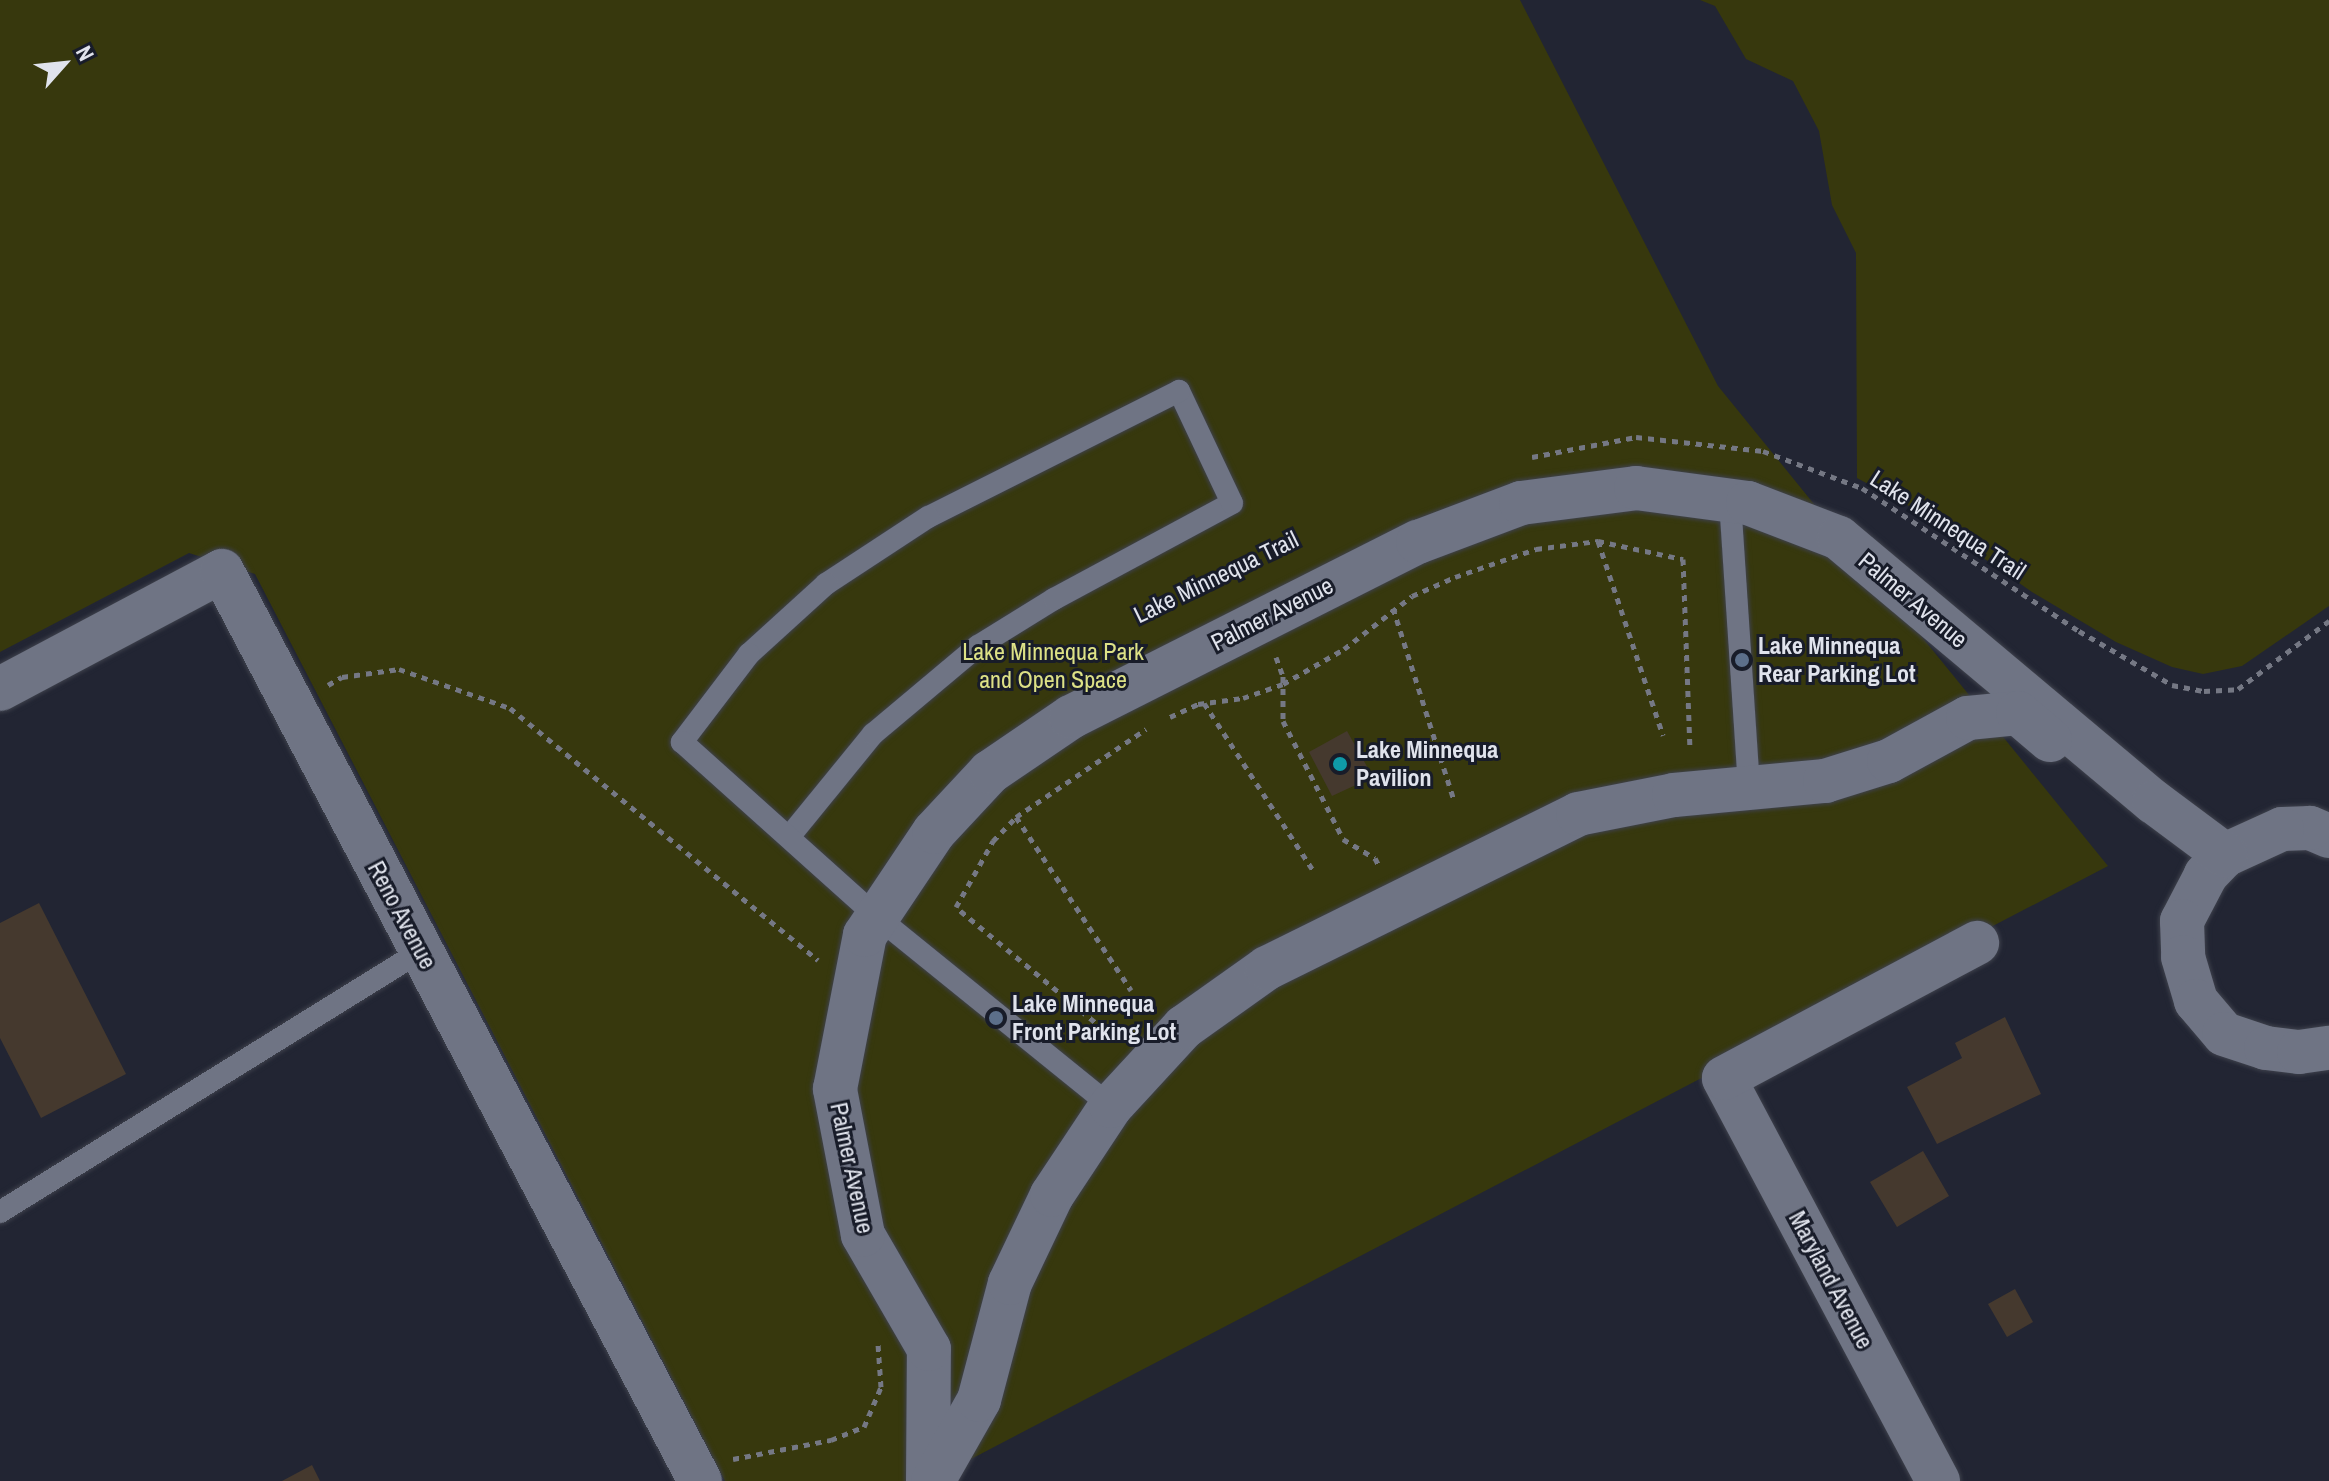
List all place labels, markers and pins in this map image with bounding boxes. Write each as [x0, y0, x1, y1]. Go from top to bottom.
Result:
place label: Lake Minnequa Rear Parking Lot [1758, 632, 1915, 688]
marker: Lake Minnequa Rear Parking Lot [1733, 651, 1751, 669]
place label: Lake Minnequa Pavilion [1356, 736, 1498, 792]
marker: Lake Minnequa Pavilion [1331, 755, 1349, 773]
place label: Lake Minnequa Front Parking Lot [1012, 990, 1176, 1046]
marker: Lake Minnequa Front Parking Lot [987, 1009, 1005, 1027]

